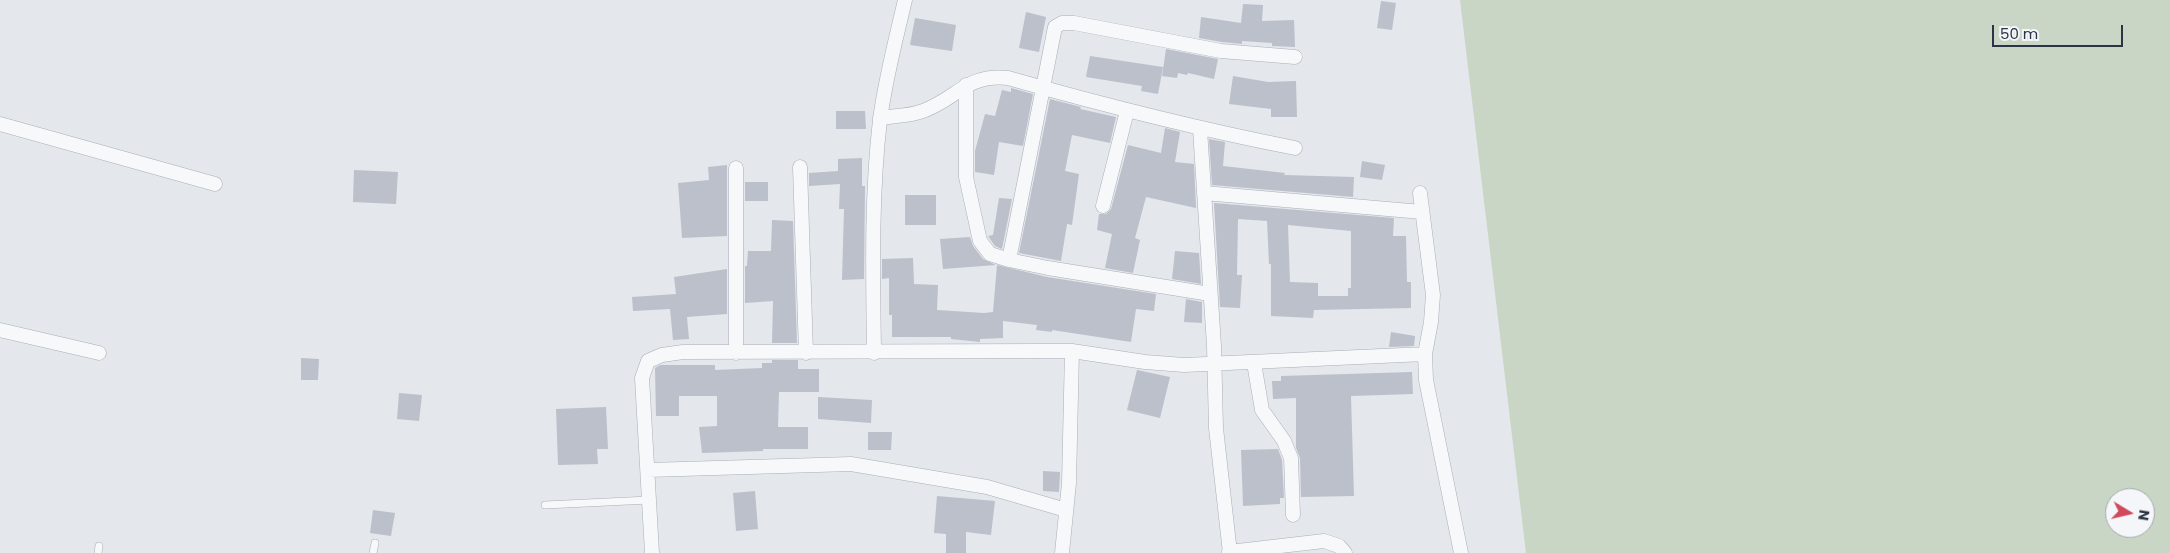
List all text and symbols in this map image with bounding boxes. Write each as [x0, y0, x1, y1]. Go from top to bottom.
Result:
scale bar [1995, 15, 2126, 47]
text: 50 m [2000, 23, 2038, 44]
north arrow [2105, 488, 2155, 538]
text: N [2133, 508, 2155, 522]

